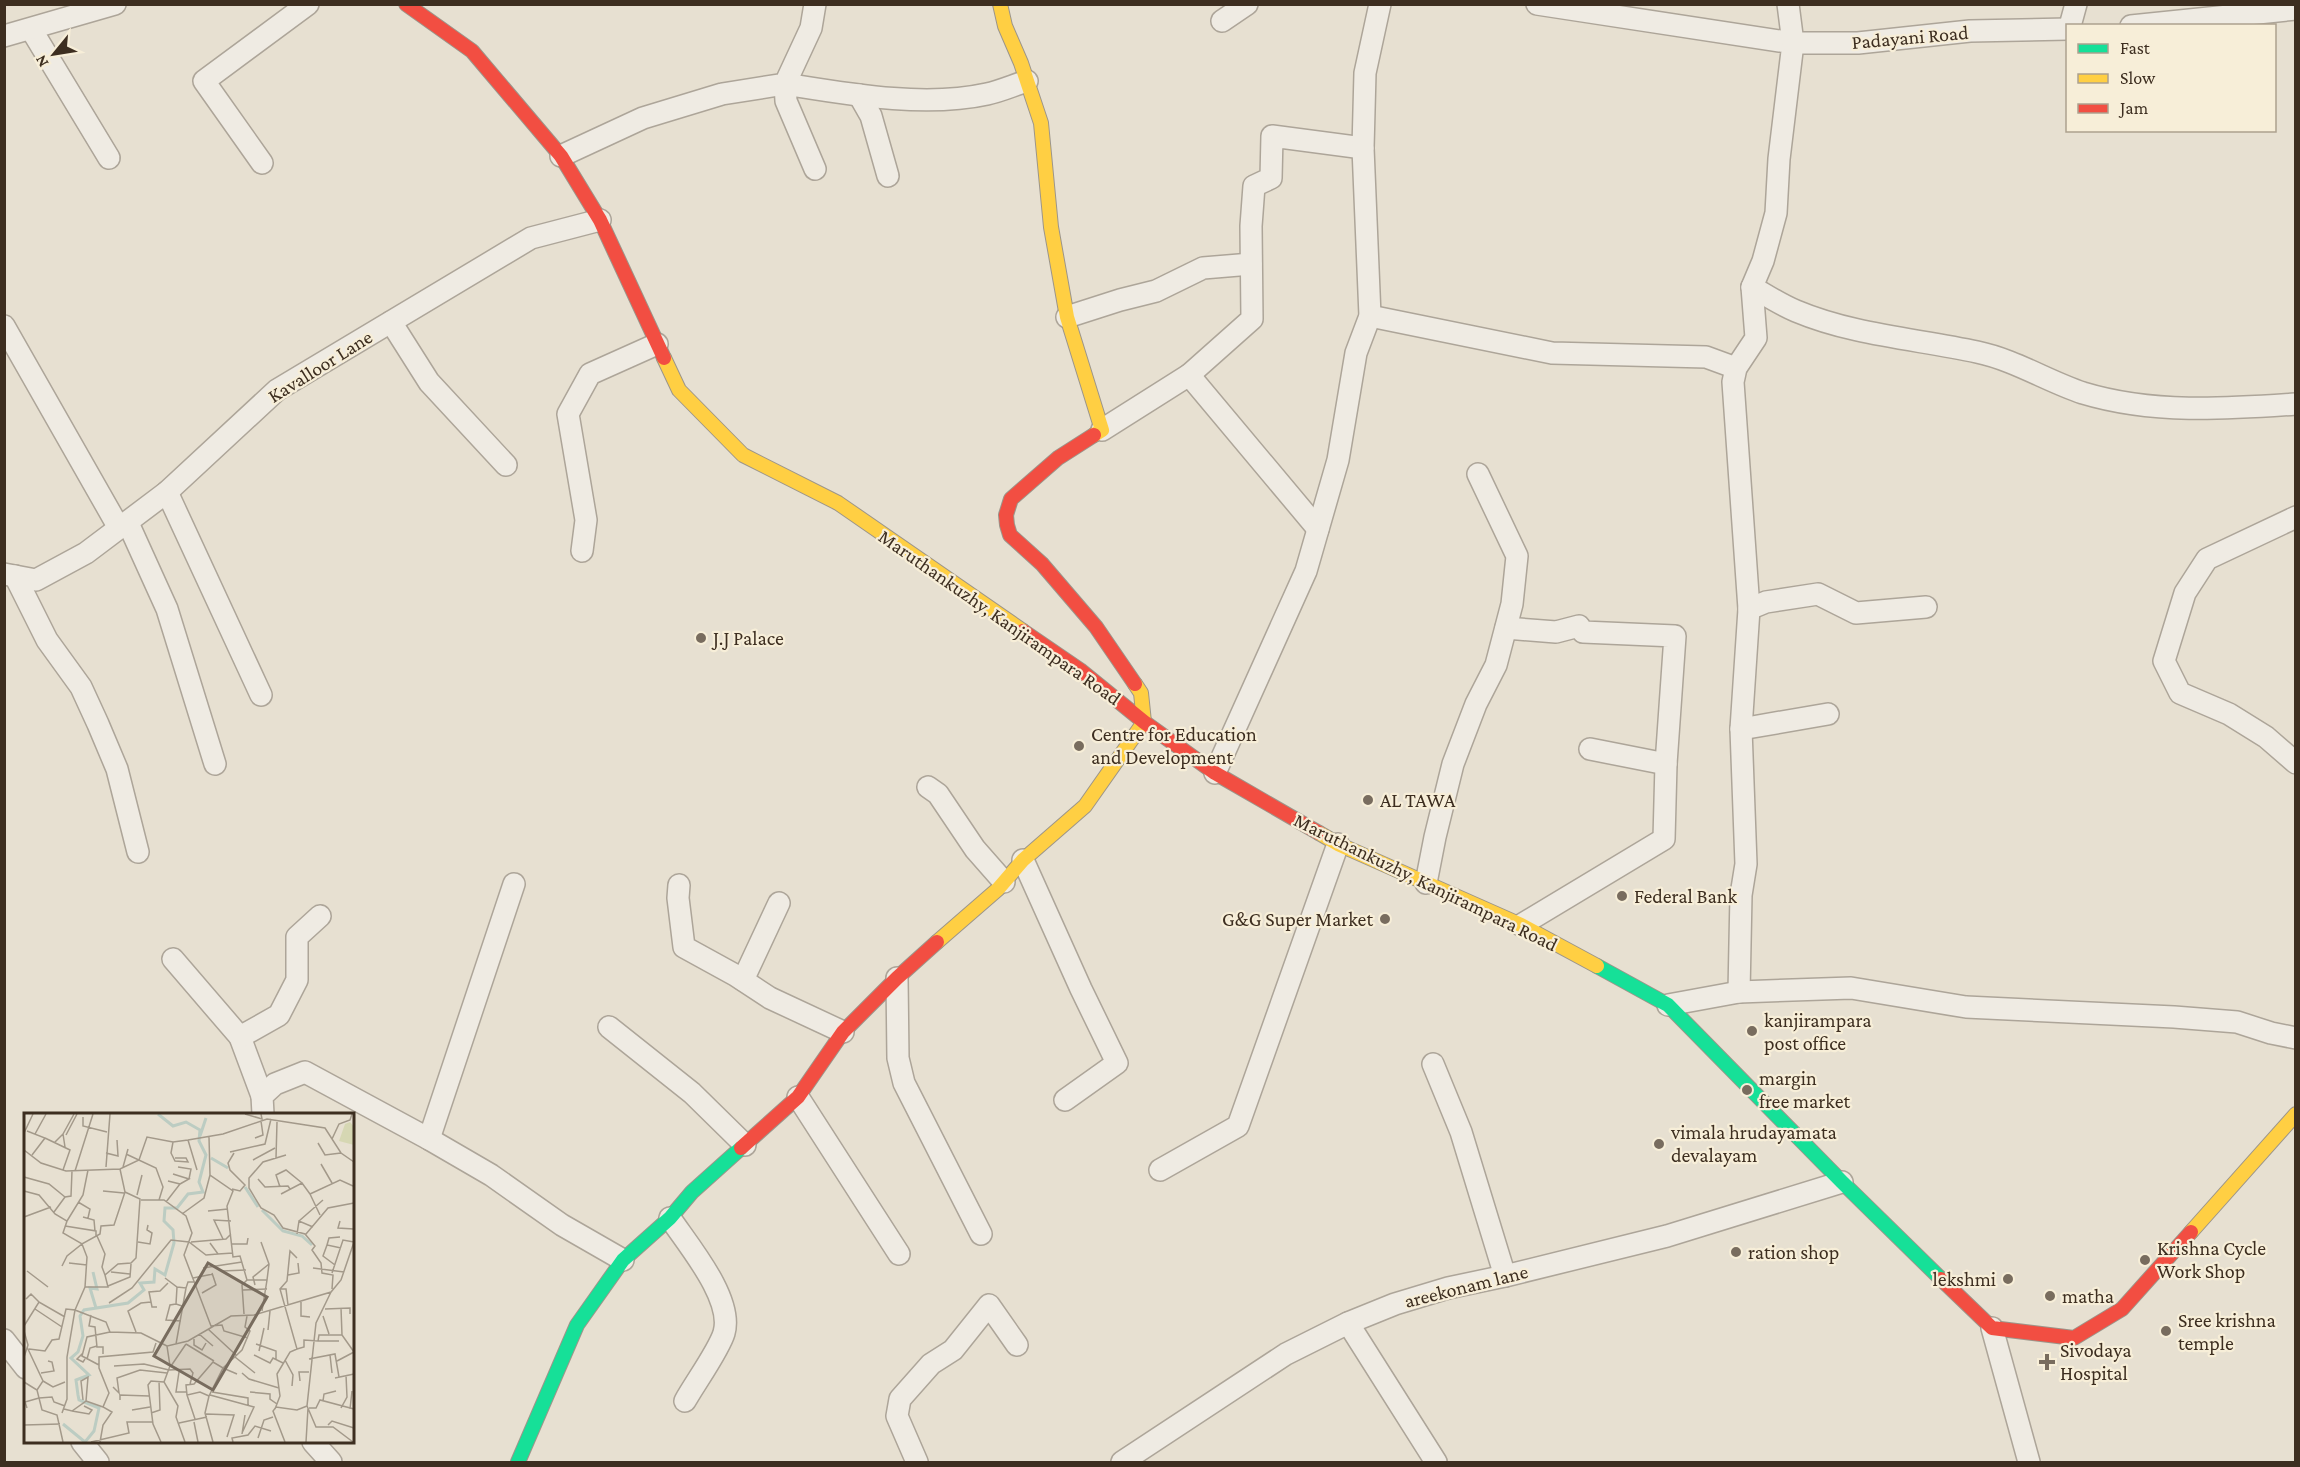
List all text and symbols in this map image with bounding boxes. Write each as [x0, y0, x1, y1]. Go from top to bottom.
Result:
street label: Padayani Road [1851, 21, 1970, 54]
north arrow [24, 24, 84, 84]
legend [2066, 24, 2276, 132]
text: Fast [2120, 38, 2151, 58]
text: N [31, 52, 52, 70]
text: Slow [2120, 68, 2156, 88]
text: Jam [2118, 98, 2149, 118]
street label: Kavalloor Lane [264, 325, 376, 407]
street label: Maruthankuzhy, Kanjirampara Road [874, 525, 1126, 710]
place label: J.J Palace [711, 627, 784, 650]
marker: J.J Palace [694, 631, 708, 645]
place label: Centre for Education and Development [1091, 723, 1257, 769]
marker: Centre for Education and Development [1072, 739, 1086, 753]
place label: AL TAWA [1380, 789, 1456, 811]
marker: AL TAWA [1361, 793, 1375, 807]
street label: Maruthankuzhy, Kanjirampara Road [1290, 808, 1562, 957]
place label: Federal Bank [1634, 885, 1737, 907]
marker: Federal Bank [1615, 889, 1629, 903]
place label: G&G Super Market [1222, 908, 1373, 931]
marker: G&G Super Market [1378, 912, 1392, 926]
place label: kanjirampara post office [1764, 1009, 1871, 1055]
marker: kanjirampara post office [1745, 1024, 1759, 1038]
place label: margin free market [1759, 1067, 1850, 1112]
marker: margin free market [1740, 1083, 1754, 1097]
inset map [24, 1113, 354, 1443]
place label: vimala hrudayamata devalayam [1670, 1121, 1837, 1167]
marker: vimala hrudayamata devalayam [1652, 1137, 1666, 1151]
place label: Krishna Cycle Work Shop [2157, 1237, 2266, 1283]
place label: ration shop [1748, 1241, 1839, 1264]
marker: ration shop [1729, 1245, 1743, 1259]
marker: Krishna Cycle Work Shop [2138, 1253, 2152, 1267]
street label: areekonam lane [1402, 1260, 1530, 1312]
place label: lekshmi [1933, 1268, 1996, 1290]
marker: lekshmi [2001, 1272, 2015, 1286]
place label: matha [2062, 1285, 2114, 1307]
marker: matha [2043, 1289, 2057, 1303]
place label: Sree krishna temple [2178, 1309, 2276, 1355]
marker: Sree krishna temple [2159, 1324, 2173, 1338]
place label: Sivodaya Hospital [2060, 1339, 2132, 1385]
marker: Sivodaya Hospital [2038, 1353, 2056, 1371]

